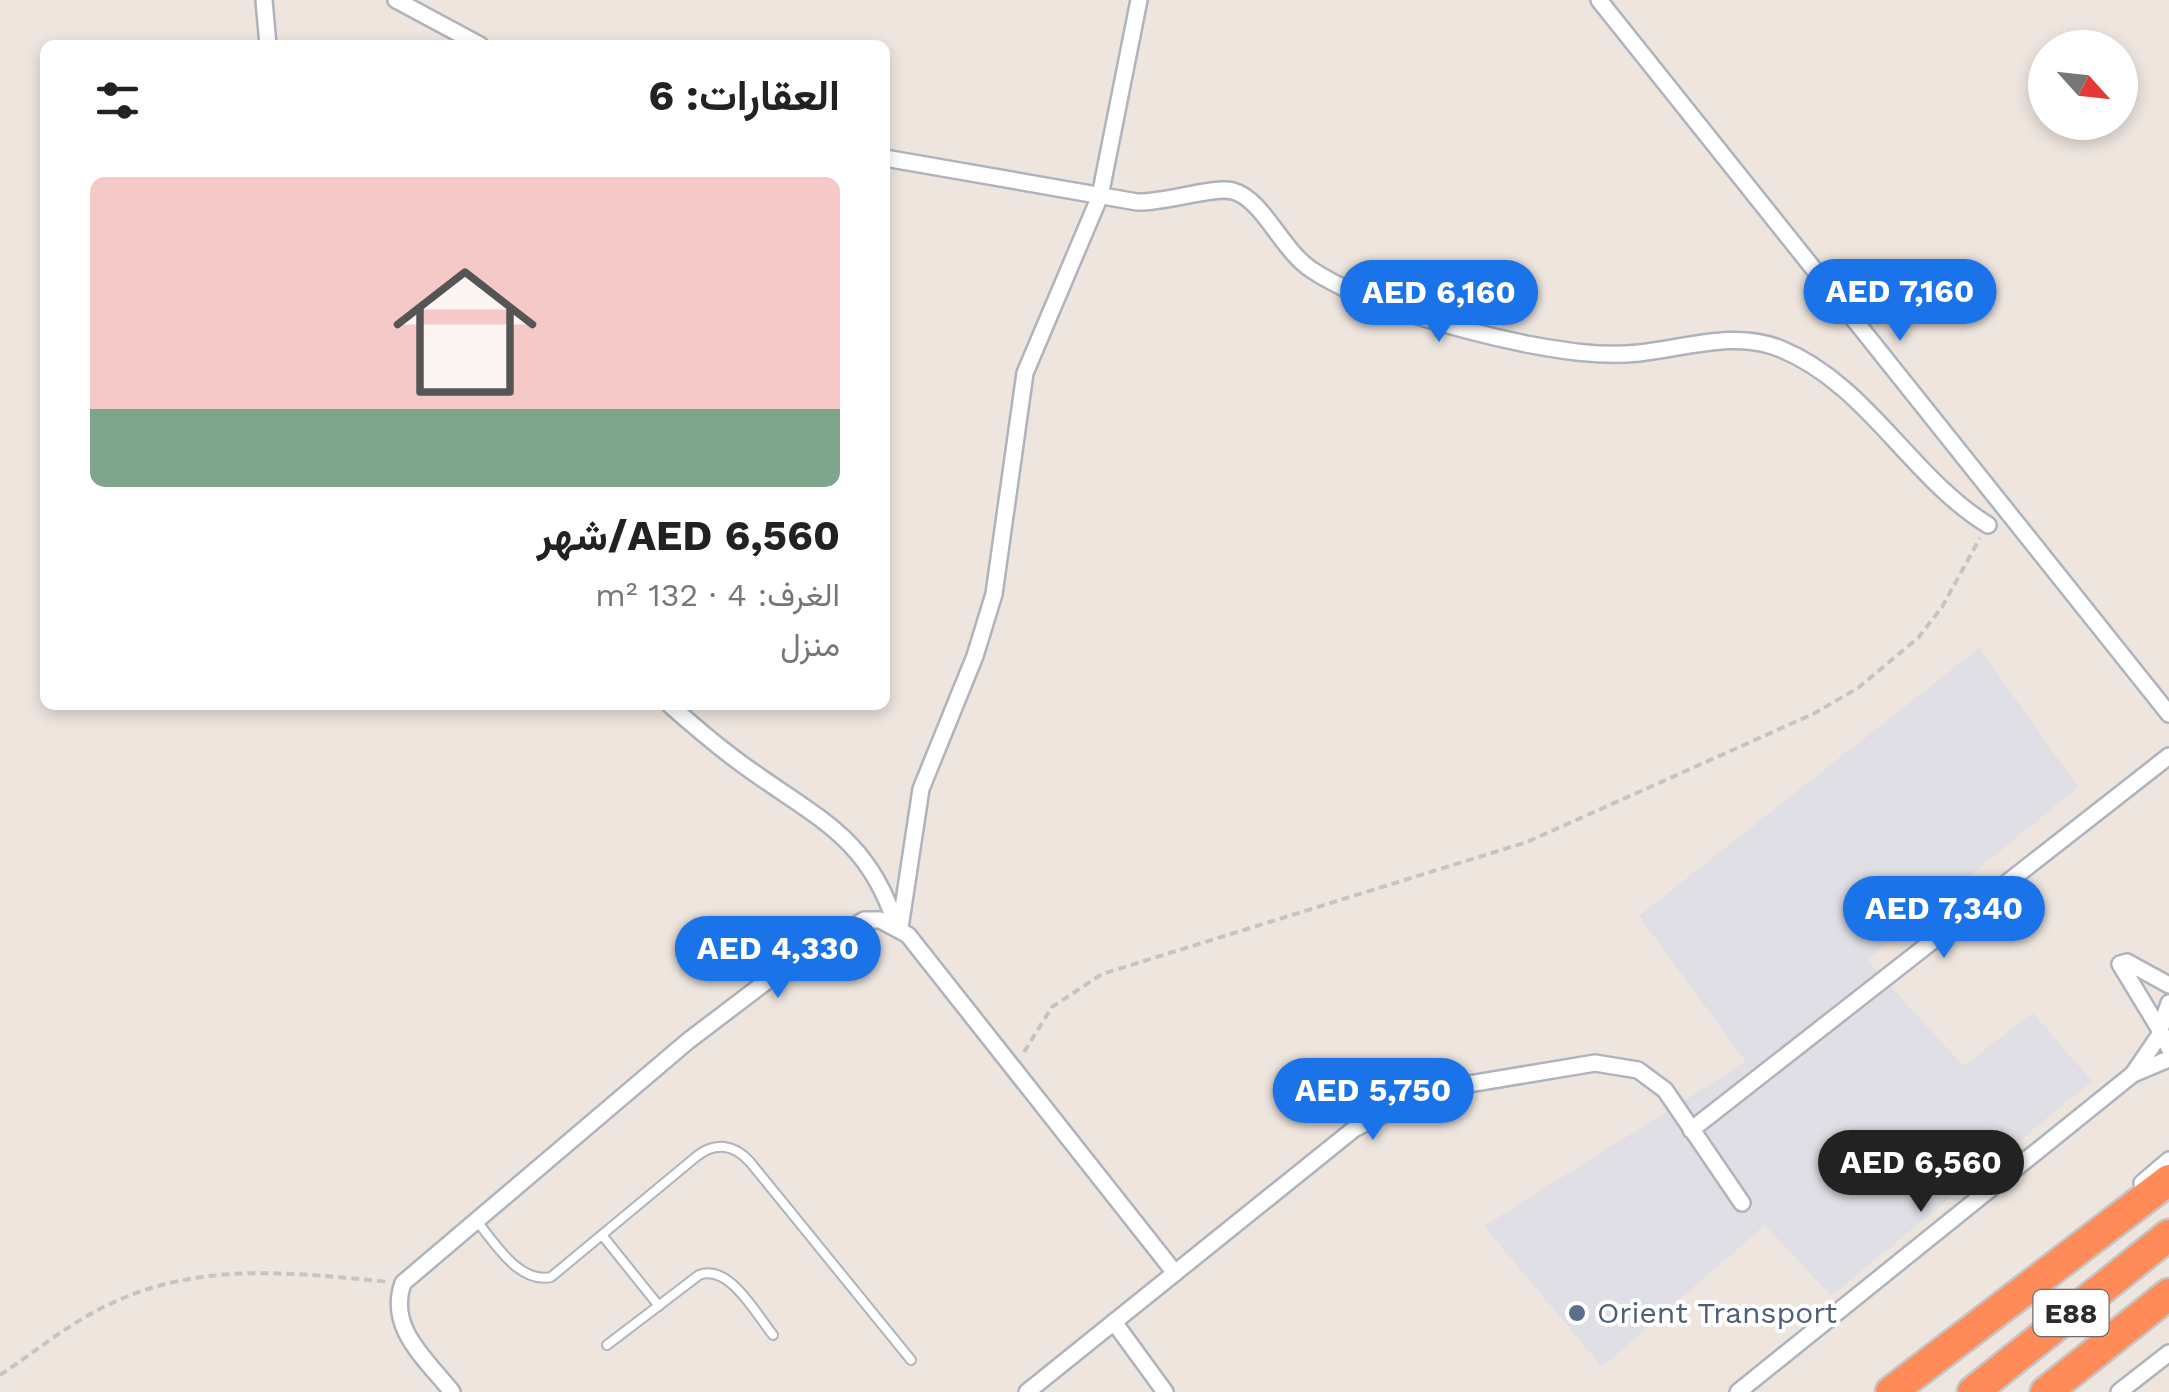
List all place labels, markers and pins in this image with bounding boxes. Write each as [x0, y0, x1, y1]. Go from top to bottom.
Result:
pin: AED 7,160 [1786, 259, 2014, 344]
pin: AED 6,160 [1325, 260, 1553, 345]
pin: AED 7,340 [1830, 876, 2058, 961]
pin: AED 4,330 [664, 916, 892, 1001]
pin: AED 5,750 [1259, 1058, 1487, 1143]
pin: AED 6,560 [1807, 1130, 2035, 1215]
place label: Orient Transport [1597, 1295, 1838, 1330]
marker: Orient Transport [1566, 1302, 1588, 1324]

